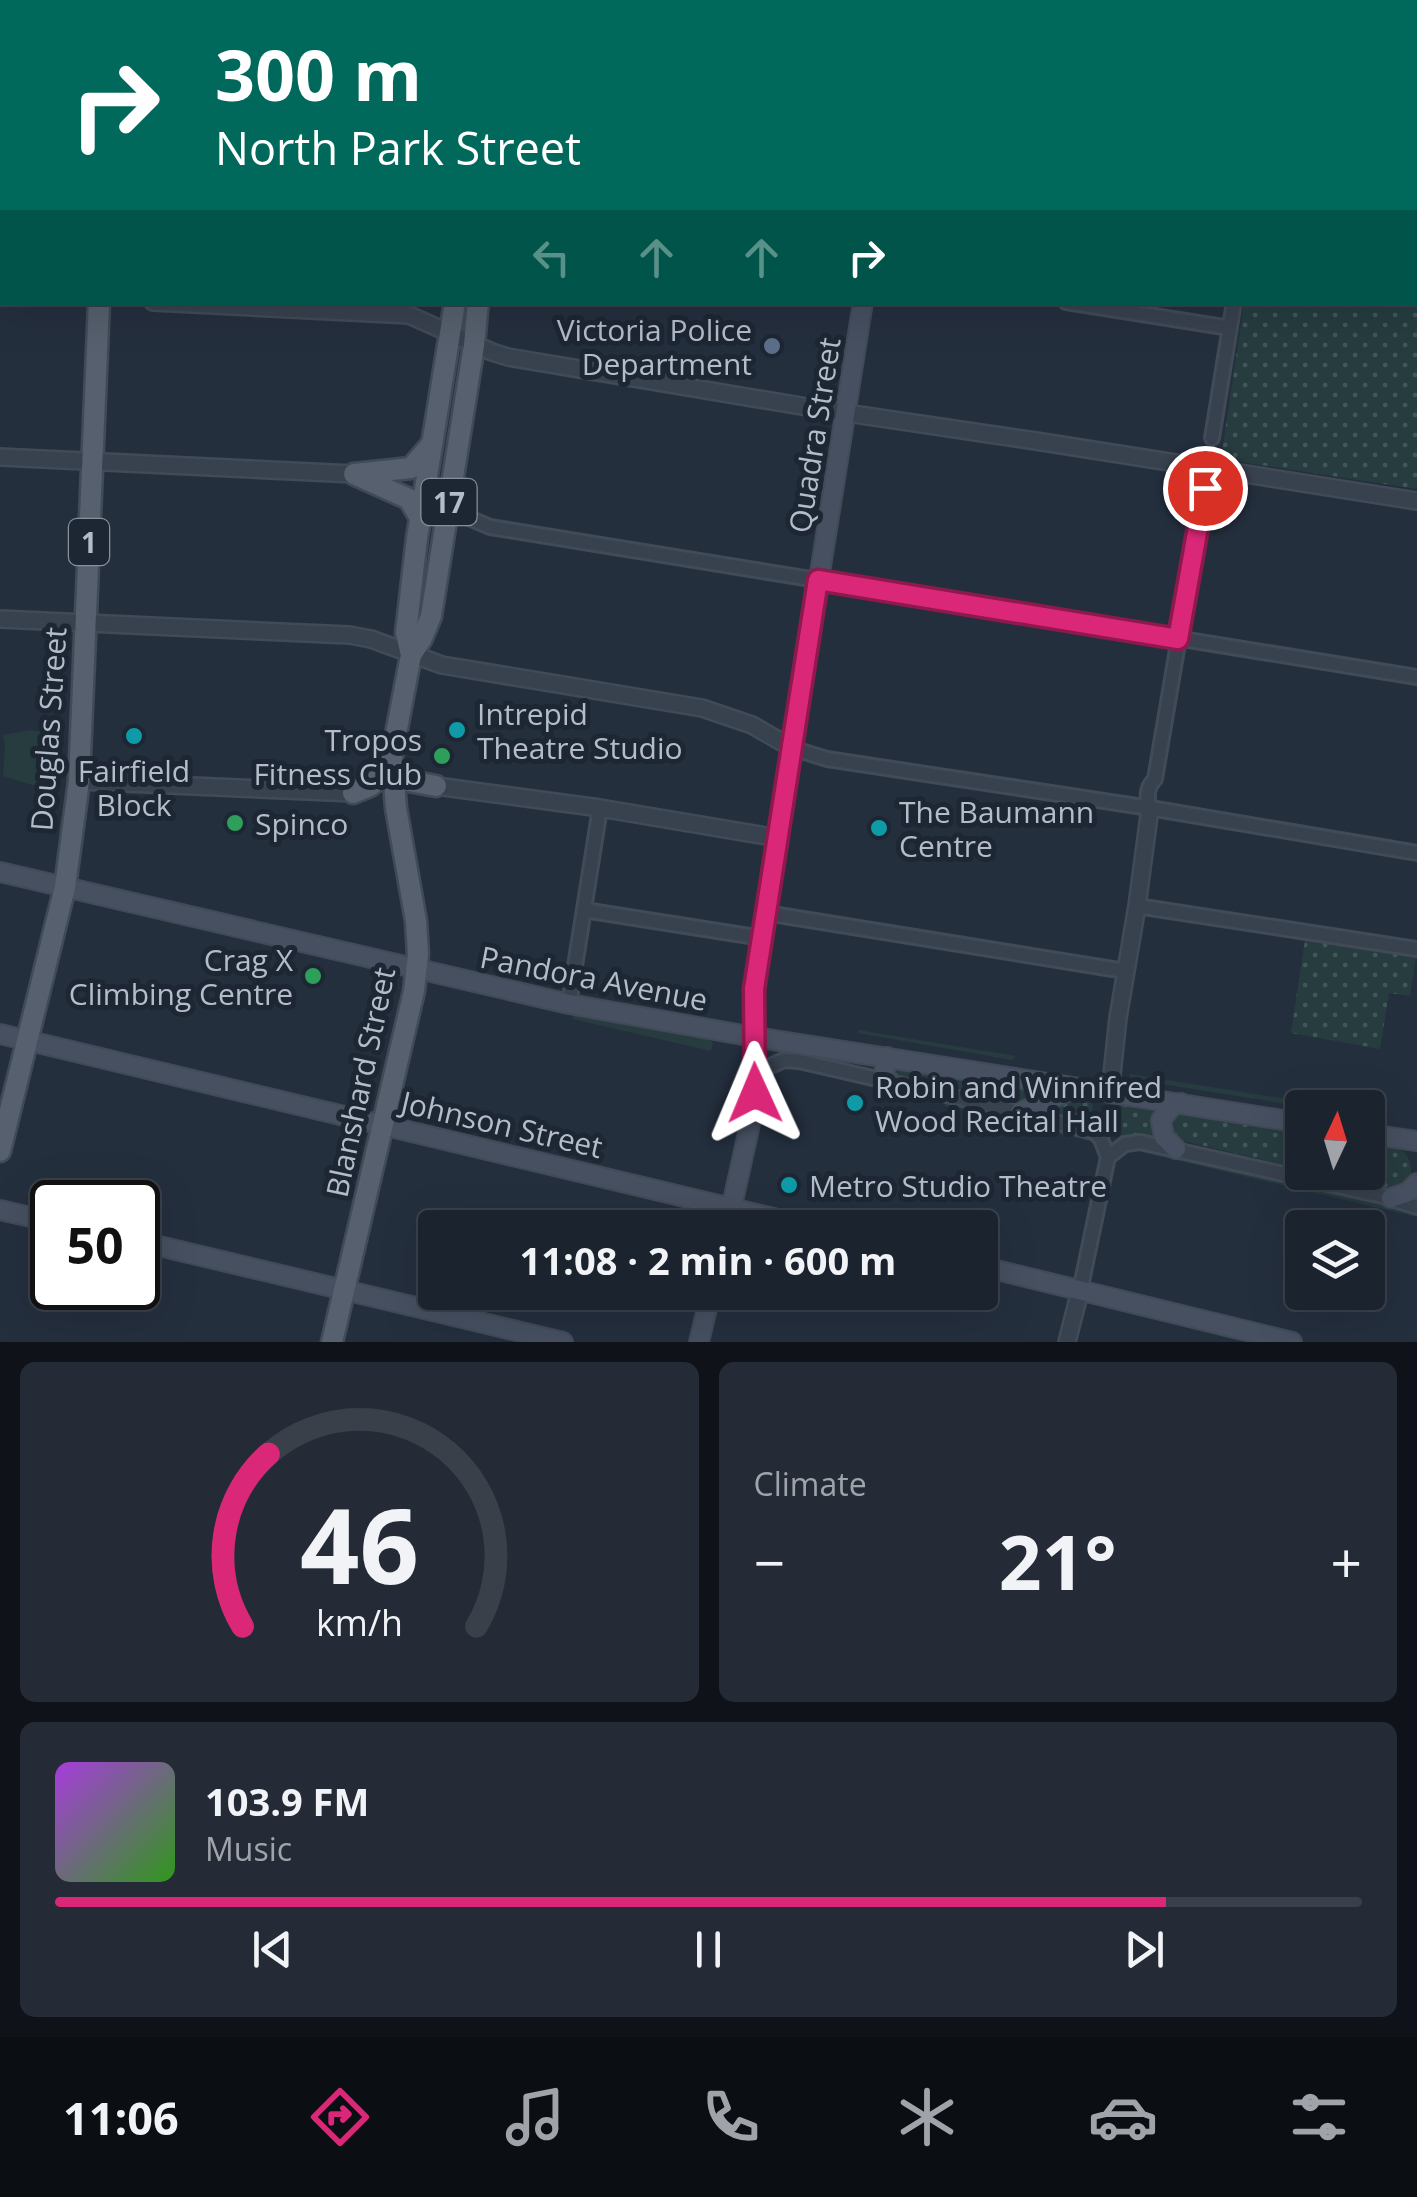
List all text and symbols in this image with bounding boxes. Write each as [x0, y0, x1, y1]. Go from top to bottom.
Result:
text: 300 m [215, 26, 422, 122]
icon: right [50, 40, 180, 170]
text: North Park Street [215, 117, 581, 178]
icon: left [524, 230, 579, 285]
icon: ahead [629, 230, 684, 285]
icon: ahead [734, 230, 789, 285]
icon: right [839, 230, 894, 285]
place label: Victoria Police Department [557, 309, 752, 384]
street label: Quadra Street [778, 334, 850, 536]
marker: Victoria Police Department [761, 335, 783, 357]
pin [1163, 446, 1248, 531]
icon: arrive [1178, 461, 1233, 516]
road number: 17 [422, 479, 476, 525]
road number: 1 [69, 519, 109, 565]
street label: Douglas Street [20, 626, 76, 832]
place label: Intrepid Theatre Studio [477, 693, 683, 768]
place label: Tropos Fitness Club [253, 719, 422, 794]
marker: Intrepid Theatre Studio [446, 719, 468, 741]
marker: Fairfield Block [123, 725, 145, 747]
marker: Tropos Fitness Club [431, 745, 453, 767]
place label: Fairfield Block [78, 750, 190, 825]
place label: The Baumann Centre [899, 791, 1094, 866]
place label: Spinco [255, 803, 348, 844]
marker: Spinco [224, 812, 246, 834]
marker: The Baumann Centre [868, 817, 890, 839]
street label: Pandora Avenue [477, 936, 711, 1020]
place label: Crag X Climbing Centre [69, 939, 294, 1014]
street label: Blanshard Street [316, 963, 404, 1201]
marker: Crag X Climbing Centre [302, 965, 324, 987]
position arrow [703, 1041, 807, 1145]
place label: Robin and Winnifred Wood Recital Hall [875, 1066, 1162, 1141]
street label: Johnson Street [394, 1080, 607, 1167]
north arrow [1285, 1090, 1385, 1190]
map controls [1285, 1090, 1385, 1310]
marker: Robin and Winnifred Wood Recital Hall [844, 1092, 866, 1114]
place label: Metro Studio Theatre [809, 1165, 1107, 1206]
marker: Metro Studio Theatre [778, 1174, 800, 1196]
speed limit sign: 50 [30, 1180, 160, 1310]
button: layers [1285, 1210, 1385, 1310]
text: 11:08 · 2 min · 600 m [520, 1234, 896, 1286]
text: Climate [754, 1462, 867, 1505]
text: 46 [300, 1473, 419, 1614]
text: 21° [999, 1510, 1117, 1612]
text: − [754, 1524, 785, 1599]
text: + [1331, 1524, 1362, 1599]
text: km/h [316, 1598, 403, 1646]
text: 103.9 FM [205, 1775, 369, 1827]
text: Music [205, 1827, 292, 1870]
icon: previous [245, 1922, 300, 1977]
icon: pause [681, 1922, 736, 1977]
icon: next [1117, 1922, 1172, 1977]
icon: directions [305, 2082, 375, 2152]
icon: music [500, 2082, 570, 2152]
icon: phone [696, 2082, 766, 2152]
icon: climate [892, 2082, 962, 2152]
icon: car [1088, 2082, 1158, 2152]
icon: filters [1284, 2082, 1354, 2152]
text: 11:06 [63, 2087, 179, 2148]

